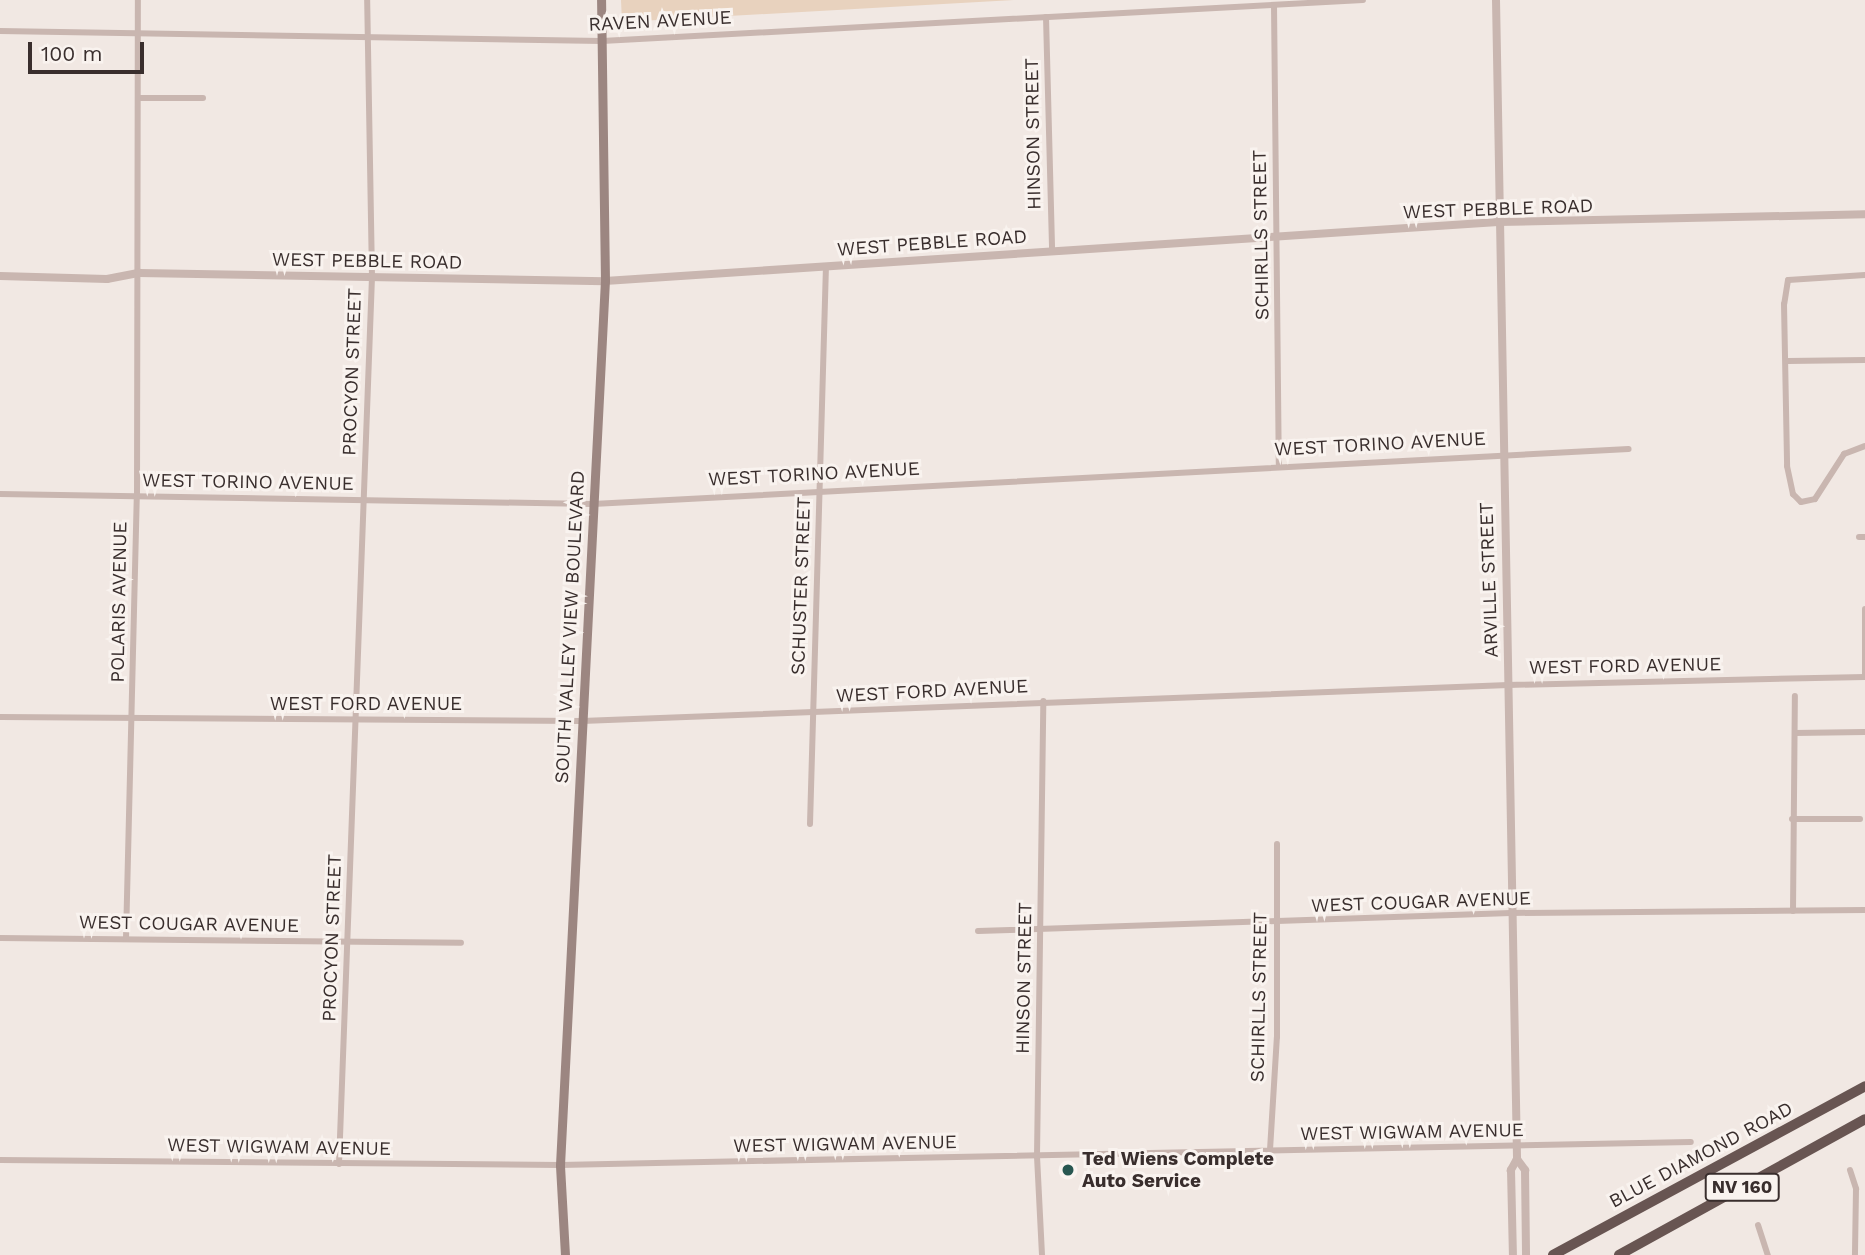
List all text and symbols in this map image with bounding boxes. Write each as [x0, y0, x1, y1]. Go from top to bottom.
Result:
street label: RAVEN AVENUE [587, 6, 733, 36]
scale bar [32, 28, 147, 72]
text: 100 m [41, 41, 103, 66]
street label: HINSON STREET [1020, 58, 1046, 210]
street label: SCHIRLLS STREET [1248, 150, 1274, 320]
street label: WEST PEBBLE ROAD [1402, 194, 1594, 224]
street label: WEST PEBBLE ROAD [836, 225, 1028, 261]
street label: WEST PEBBLE ROAD [271, 248, 463, 274]
street label: PROCYON STREET [338, 288, 366, 456]
street label: WEST TORINO AVENUE [1273, 427, 1487, 461]
street label: WEST TORINO AVENUE [707, 457, 921, 491]
street label: WEST TORINO AVENUE [141, 469, 355, 495]
street label: SOUTH VALLEY VIEW BOULEVARD [550, 469, 590, 785]
street label: SCHUSTER STREET [786, 496, 816, 676]
street label: ARVILLE STREET [1475, 502, 1503, 658]
street label: POLARIS AVENUE [106, 521, 132, 683]
street label: WEST FORD AVENUE [1528, 653, 1722, 679]
street label: WEST FORD AVENUE [835, 675, 1029, 707]
street label: WEST FORD AVENUE [269, 693, 463, 715]
street label: PROCYON STREET [318, 854, 346, 1022]
street label: WEST COUGAR AVENUE [1310, 887, 1532, 917]
street label: HINSON STREET [1011, 902, 1037, 1054]
street label: WEST COUGAR AVENUE [78, 911, 300, 937]
street label: SCHIRLLS STREET [1246, 912, 1272, 1082]
street label: BLUE DIAMOND ROAD [1605, 1097, 1797, 1213]
street label: WEST WIGWAM AVENUE [1299, 1119, 1525, 1145]
street label: WEST WIGWAM AVENUE [732, 1131, 958, 1157]
street label: WEST WIGWAM AVENUE [166, 1134, 392, 1160]
place label: Ted Wiens Complete Auto Service [1082, 1148, 1274, 1192]
marker: Ted Wiens Complete Auto Service [1060, 1162, 1076, 1178]
road number: NV 160 [1704, 1172, 1780, 1202]

